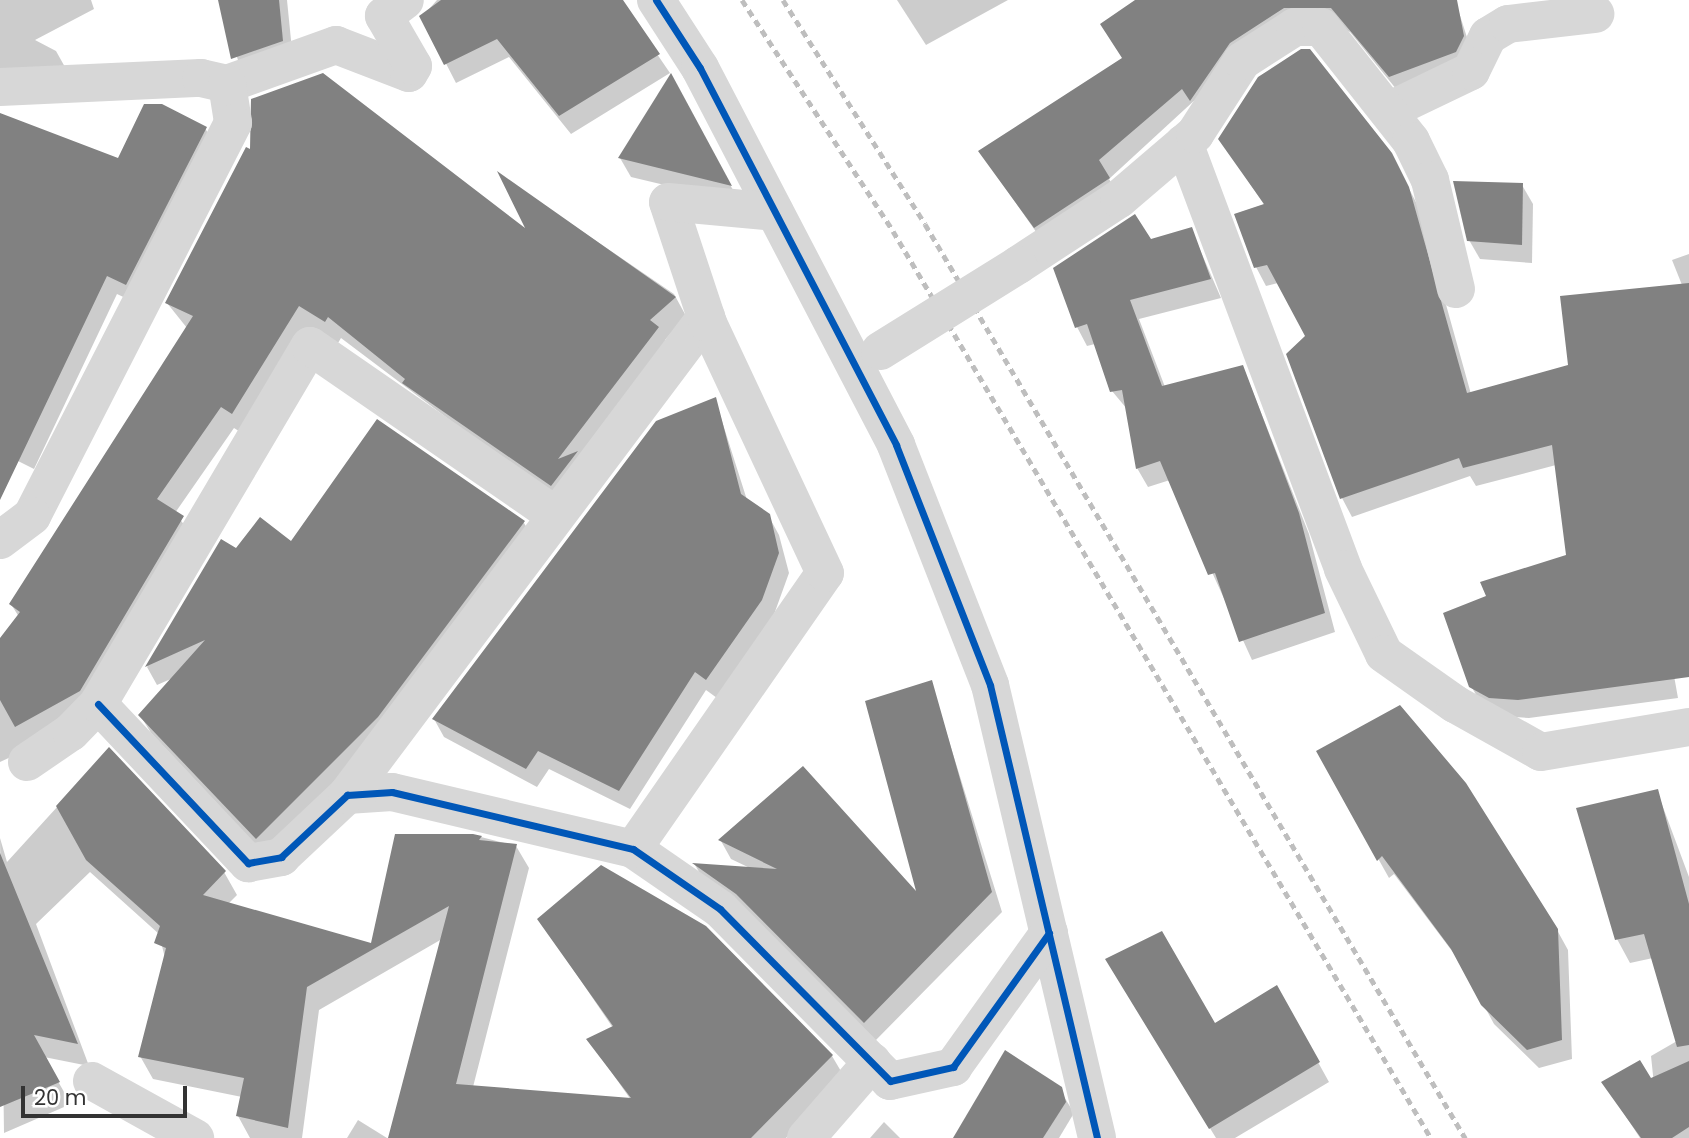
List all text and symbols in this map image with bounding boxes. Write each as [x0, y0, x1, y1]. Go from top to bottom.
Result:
scale bar [24, 1072, 191, 1116]
text: 20 m [34, 1083, 87, 1112]

